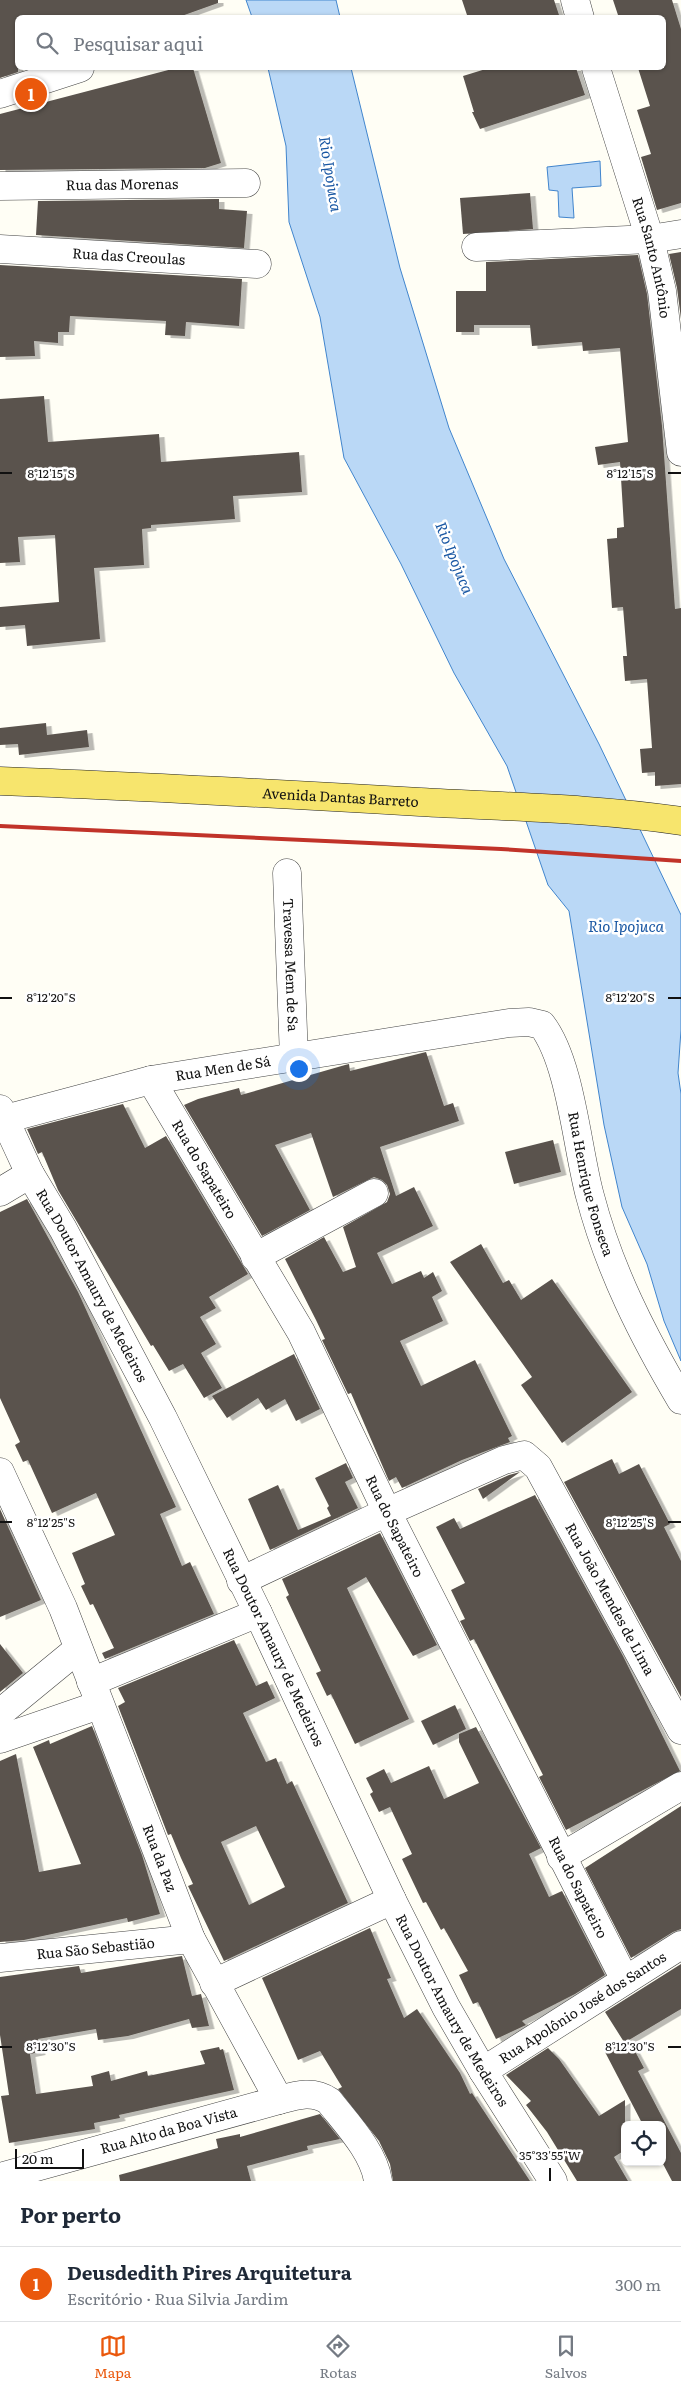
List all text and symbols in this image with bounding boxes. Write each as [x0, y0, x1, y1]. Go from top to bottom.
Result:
search box [15, 15, 666, 70]
icon: search [33, 29, 61, 57]
text: Pesquisar aqui [73, 29, 203, 57]
pin: 1 [15, 75, 47, 113]
water label: Rio Ipojuca [314, 134, 349, 214]
street label: Rua das Morenas [66, 173, 178, 194]
street label: Rua Santo Antônio [628, 194, 676, 319]
street label: Rua das Creoulas [72, 242, 186, 269]
text: 8°12'15"S [27, 464, 75, 482]
text: 8°12'15"S [606, 464, 654, 482]
water label: Rio Ipojuca [430, 518, 480, 597]
street label: Avenida Dantas Barreto [262, 782, 419, 811]
street label: Travessa Mem de Sa [279, 898, 304, 1032]
water label: Rio Ipojuca [588, 914, 665, 937]
text: 8°12'20"S [26, 988, 76, 1006]
text: 8°12'20"S [605, 988, 655, 1006]
street label: Rua Men de Sá [174, 1050, 272, 1085]
your location [286, 1056, 312, 1082]
street label: Rua Henrique Fonseca [564, 1110, 620, 1259]
street label: Rua do Sapateiro [168, 1116, 242, 1222]
street label: Rua Doutor Amaury de Medeiros [32, 1184, 153, 1385]
street label: Rua do Sapateiro [362, 1471, 430, 1580]
text: 8°12'25"S [27, 1513, 75, 1531]
text: 8°12'25"S [606, 1513, 654, 1531]
street label: Rua João Mendes de Lima [561, 1519, 661, 1679]
street label: Rua Doutor Amaury de Medeiros [219, 1544, 330, 1749]
street label: Rua da Paz [139, 1821, 183, 1894]
street label: Rua do Sapateiro [545, 1833, 613, 1941]
street label: Rua Doutor Amaury de Medeiros [392, 1910, 514, 2110]
street label: Rua São Sebastião [35, 1932, 156, 1963]
street label: Rua Apolônio José dos Santos [495, 1946, 670, 2068]
text: 8°12'30"S [26, 2037, 76, 2055]
text: 8°12'30"S [605, 2037, 655, 2055]
street label: Rua Alto da Boa Vista [98, 2101, 240, 2158]
map controls [621, 2121, 666, 2166]
button: locate [621, 2121, 666, 2166]
scale bar [15, 2146, 84, 2169]
text: 35°33'55"W [519, 2146, 581, 2164]
text: 20 m [22, 2148, 54, 2168]
text: Por perto [20, 2198, 121, 2229]
text: Deusdedith Pires Arquitetura [67, 2258, 352, 2286]
text: 1 [33, 2272, 39, 2296]
text: 300 m [615, 2272, 661, 2296]
text: Escritório · Rua Silvia Jardim [67, 2286, 288, 2310]
tab: Mapa [94, 2332, 131, 2382]
tab: Rotas [320, 2332, 357, 2382]
tab: Salvos [545, 2332, 587, 2382]

